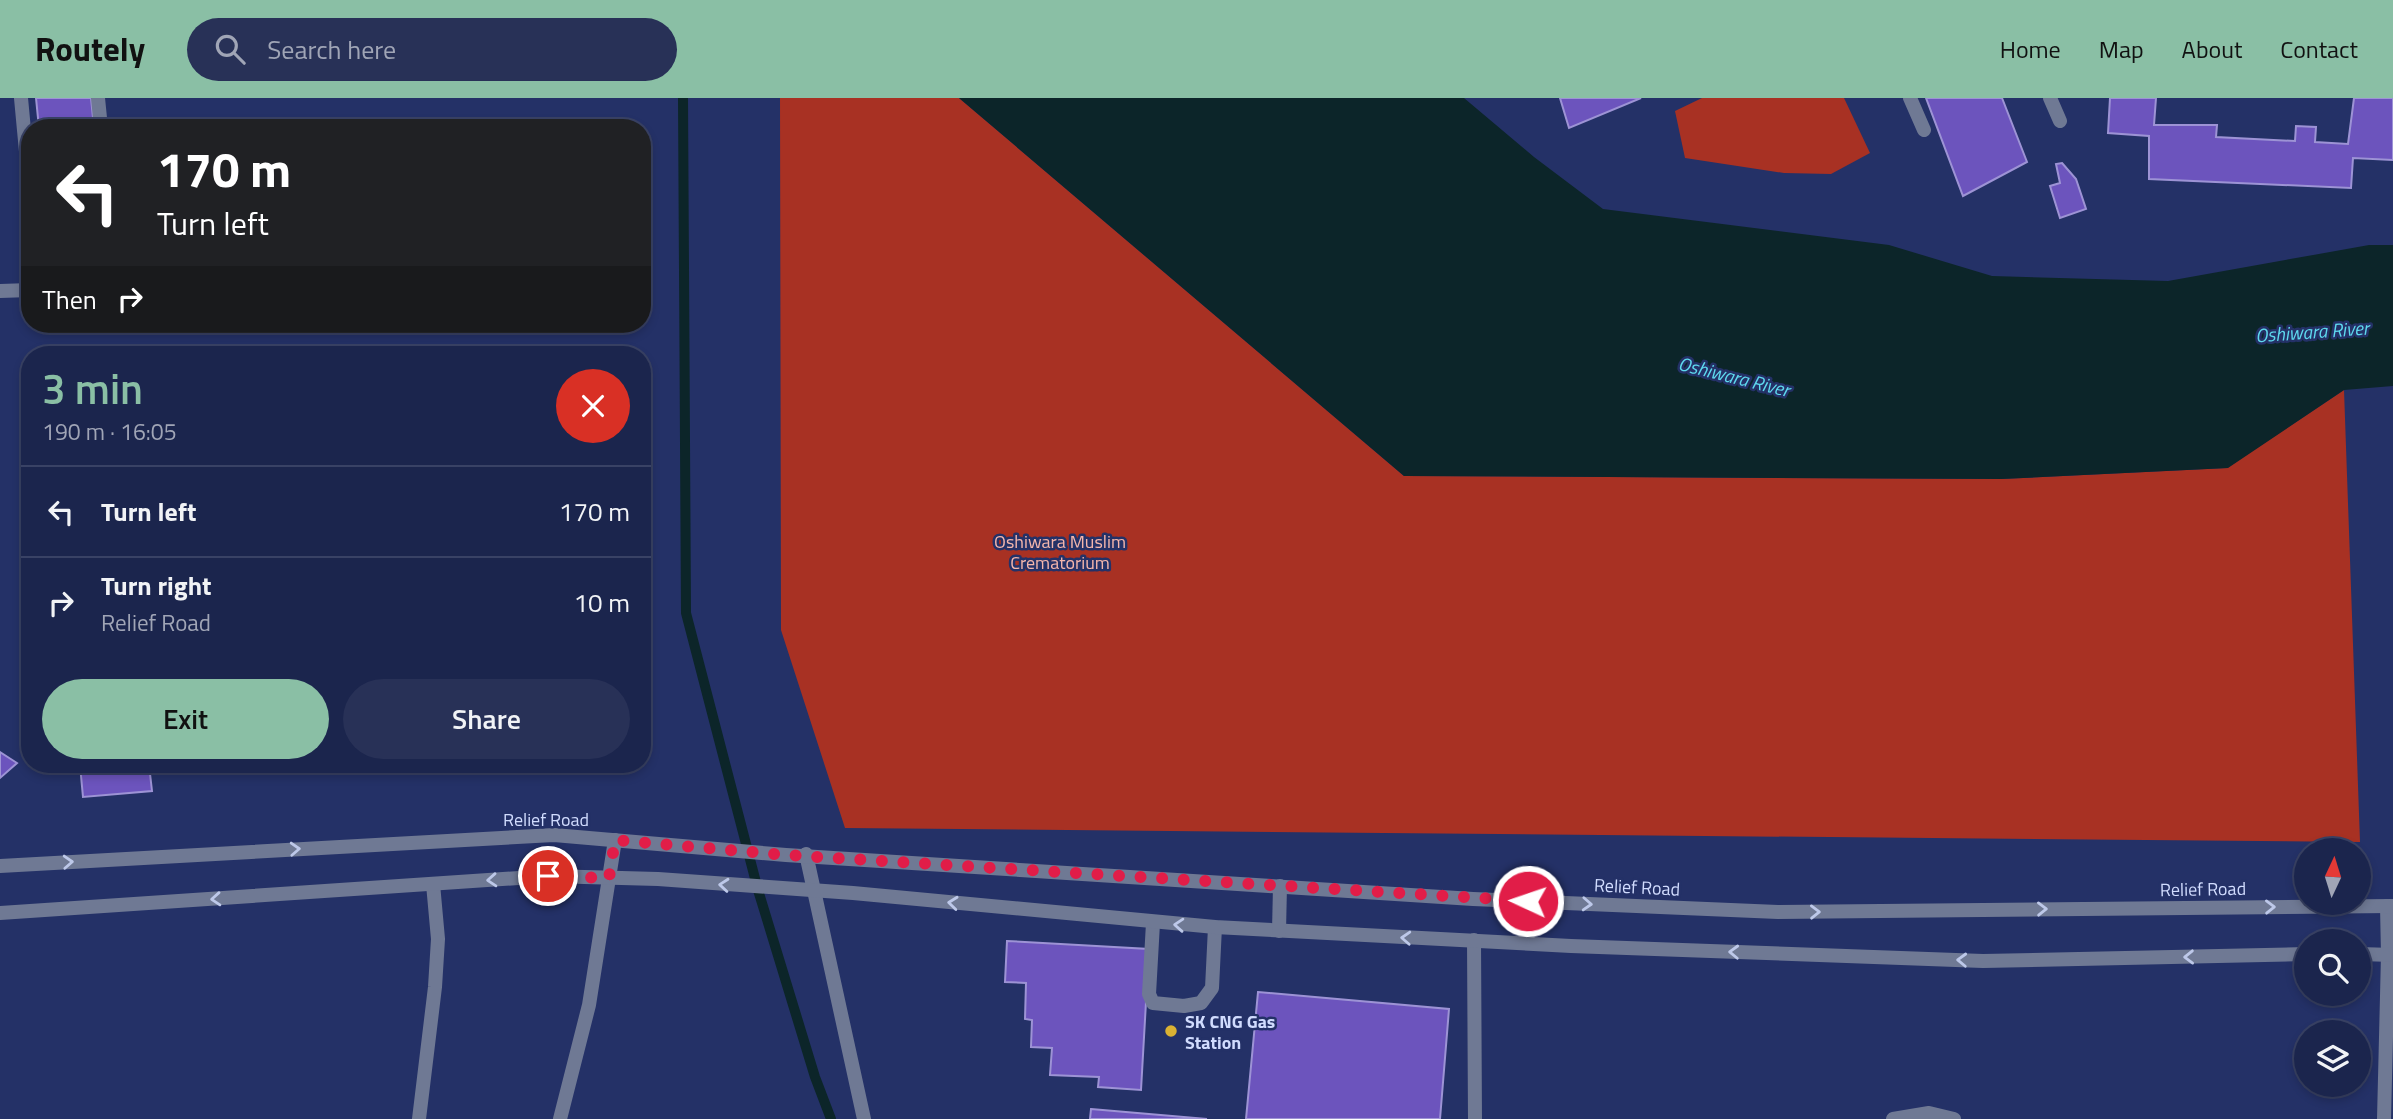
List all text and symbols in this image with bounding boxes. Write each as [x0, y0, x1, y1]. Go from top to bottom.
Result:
search box [187, 18, 677, 81]
text: Routely [35, 24, 145, 74]
icon: search [211, 30, 249, 68]
text: Search here [267, 30, 396, 69]
text: Home [2000, 31, 2061, 67]
text: Map [2099, 31, 2144, 67]
text: About [2182, 31, 2242, 67]
text: Contact [2280, 31, 2358, 67]
text: 170 m [157, 131, 291, 206]
icon: left [42, 147, 133, 238]
text: Turn left [157, 199, 269, 247]
text: Then [42, 280, 97, 319]
icon: right [111, 280, 149, 318]
water label: Oshiwara River [2254, 312, 2372, 349]
water label: Oshiwara River [1675, 348, 1795, 404]
text: 3 min [42, 356, 143, 420]
button: close [556, 369, 630, 443]
text: 190 m · 16:05 [42, 414, 177, 449]
text: Turn left [101, 492, 196, 531]
text: 170 m [559, 492, 630, 531]
icon: left [42, 493, 80, 531]
park label: Oshiwara Muslim Crematorium [994, 528, 1126, 576]
text: Turn right [101, 566, 212, 605]
text: 10 m [573, 583, 630, 622]
icon: right [42, 584, 80, 622]
text: Relief Road [101, 605, 211, 640]
button: Exit [42, 679, 329, 759]
button: Share [343, 679, 630, 759]
street label: Relief Road [503, 806, 589, 833]
north arrow [2294, 838, 2371, 915]
map controls [2294, 838, 2371, 1097]
one-way arrow [290, 842, 301, 857]
pin [518, 846, 578, 906]
one-way arrow [63, 855, 74, 870]
icon: arrive [529, 857, 567, 895]
position arrow [1491, 864, 1565, 938]
street label: Relief Road [1593, 871, 1681, 903]
one-way arrow [486, 872, 497, 887]
street label: Relief Road [2160, 875, 2246, 903]
one-way arrow [718, 878, 729, 893]
one-way arrow [211, 891, 222, 906]
one-way arrow [947, 896, 958, 911]
one-way arrow [1582, 896, 1593, 911]
one-way arrow [2265, 899, 2275, 915]
one-way arrow [2037, 902, 2048, 917]
one-way arrow [1810, 904, 1820, 920]
one-way arrow [1173, 917, 1184, 932]
button: search [2294, 929, 2371, 1006]
one-way arrow [1400, 931, 1411, 946]
one-way arrow [1729, 944, 1740, 959]
one-way arrow [2184, 949, 2195, 964]
one-way arrow [1956, 952, 1967, 968]
place label: SK CNG Gas Station [1185, 1008, 1275, 1056]
button: layers [2294, 1020, 2371, 1097]
marker: SK CNG Gas Station [1163, 1023, 1179, 1039]

